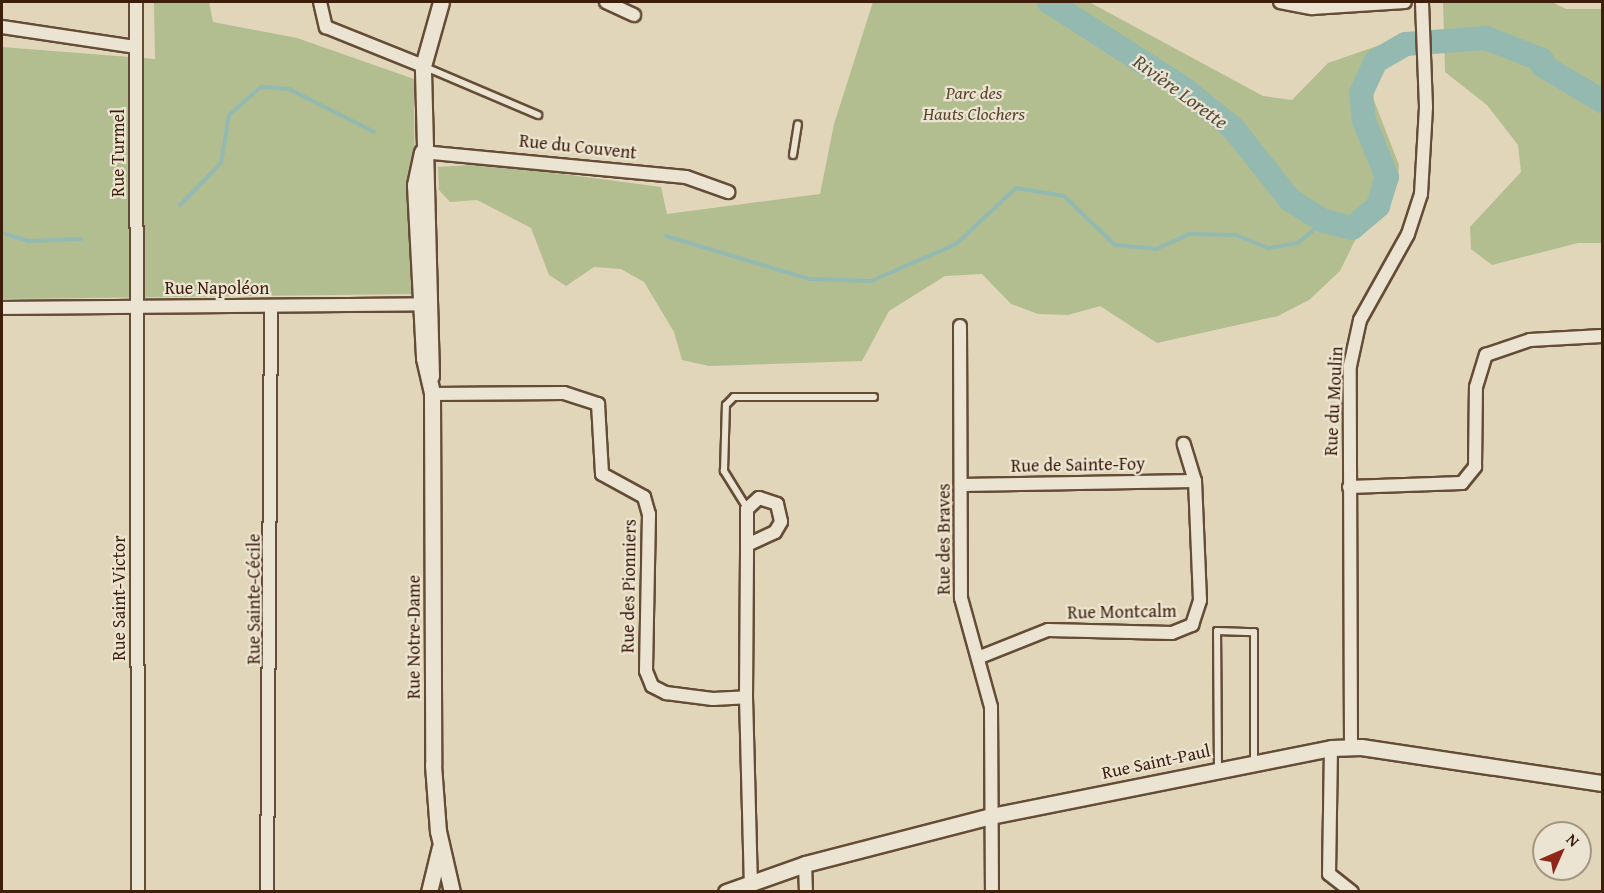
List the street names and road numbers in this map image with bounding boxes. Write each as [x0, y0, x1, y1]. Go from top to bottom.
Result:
street label: Rue Turmel [107, 109, 129, 197]
street label: Rue du Couvent [518, 130, 638, 164]
street label: Rue Napoléon [165, 277, 269, 299]
street label: Rue du Moulin [1320, 346, 1348, 456]
street label: Rue de Sainte-Foy [1011, 453, 1145, 477]
street label: Rue des Braves [933, 483, 955, 595]
street label: Rue des Pionniers [617, 519, 641, 653]
street label: Rue Sainte-Cécile [243, 534, 265, 664]
street label: Rue Saint-Victor [108, 535, 130, 661]
street label: Rue Notre-Dame [403, 575, 425, 699]
street label: Rue Montcalm [1067, 600, 1177, 624]
street label: Rue Saint-Paul [1100, 740, 1212, 784]

